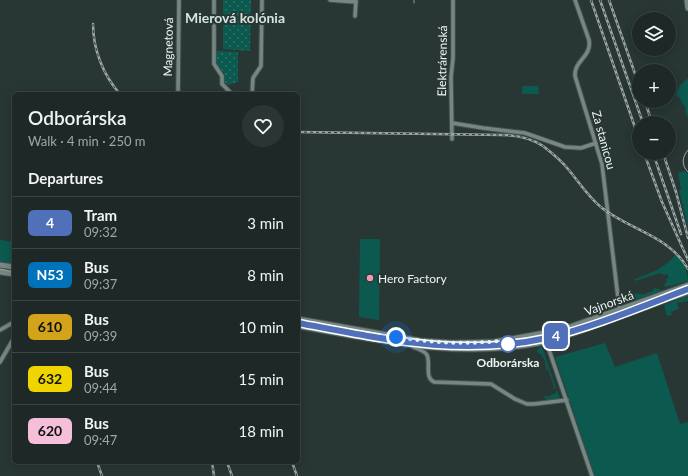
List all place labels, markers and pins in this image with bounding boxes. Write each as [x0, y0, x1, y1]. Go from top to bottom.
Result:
place label: Hero Factory [378, 271, 447, 286]
marker: Hero Factory [365, 273, 375, 283]
marker: Odborárska [499, 335, 517, 353]
place label: Odborárska [477, 355, 539, 370]

